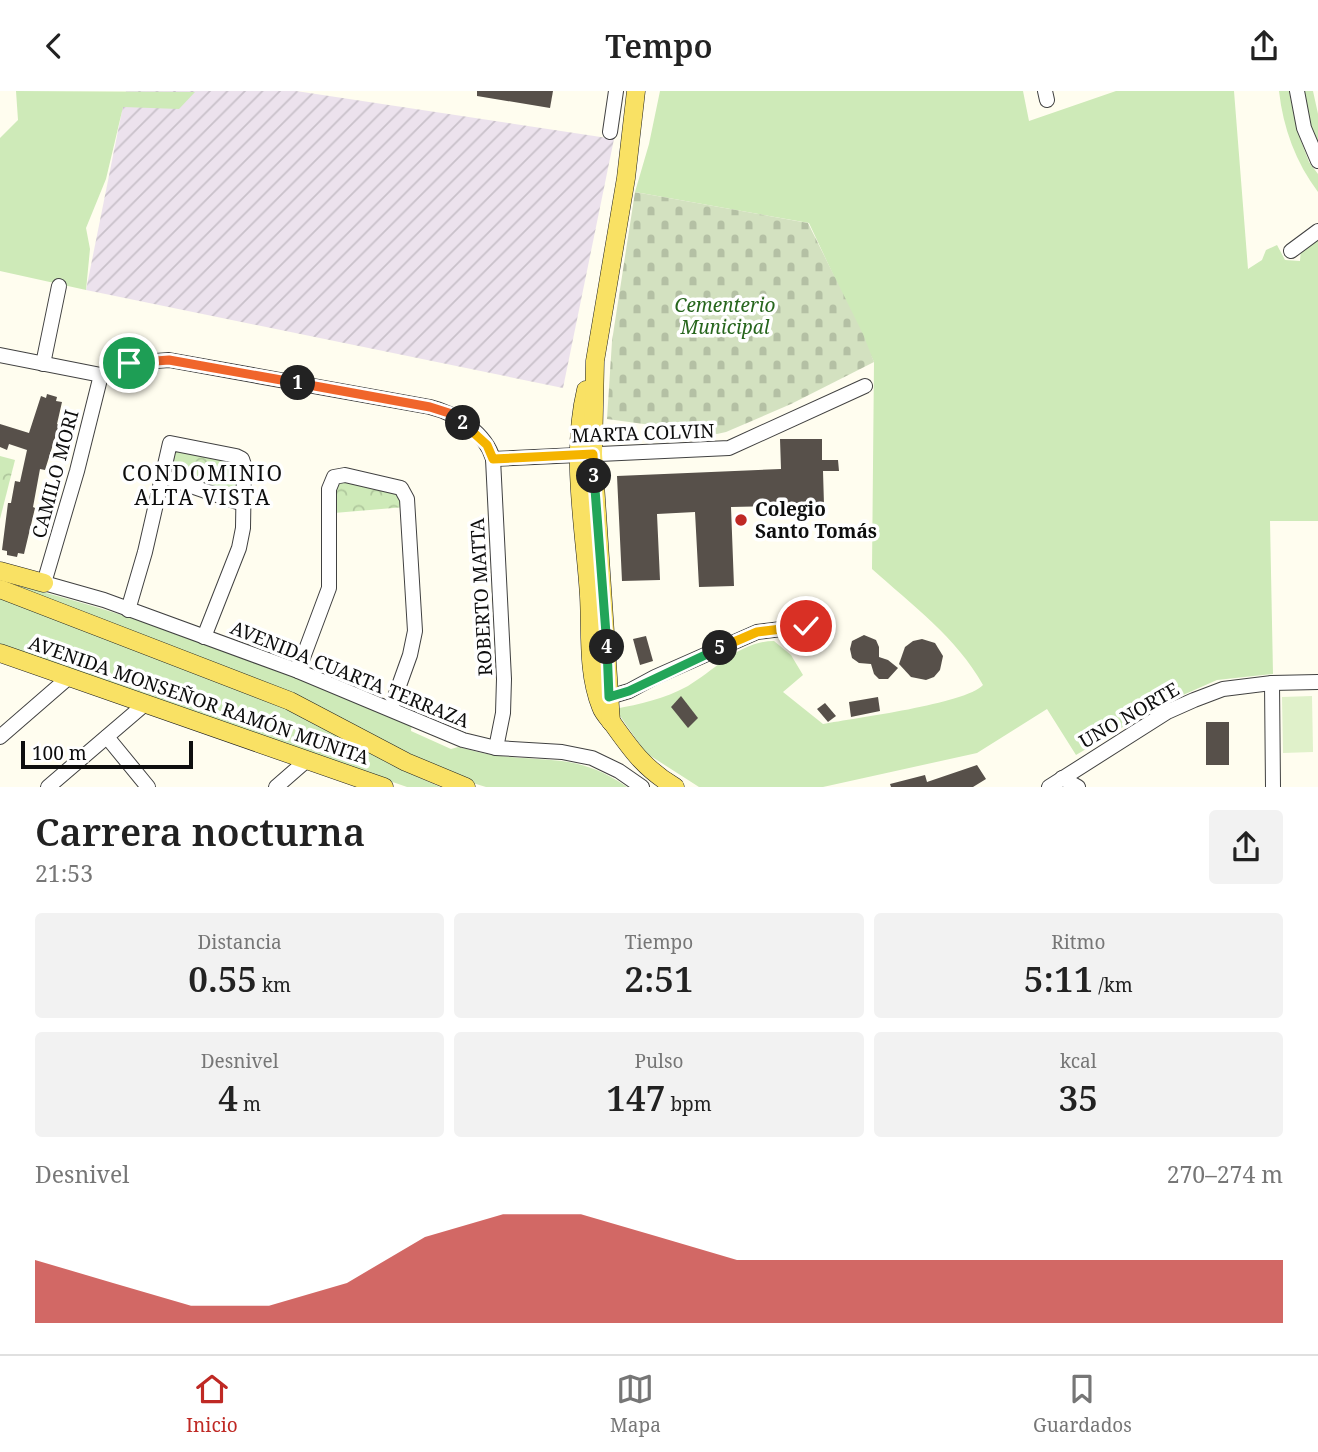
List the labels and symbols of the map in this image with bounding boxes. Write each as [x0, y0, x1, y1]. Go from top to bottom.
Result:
park label: Cementerio Municipal [675, 292, 776, 340]
pin [99, 333, 159, 393]
pin: 1 [280, 365, 316, 401]
pin: 2 [446, 405, 480, 441]
street label: CAMILO MORI [25, 407, 85, 541]
street label: MARTA COLVIN [571, 418, 715, 448]
district label: CONDOMINIO ALTA VISTA [122, 459, 284, 511]
pin: 3 [576, 459, 612, 493]
place label: Colegio Santo Tomás [755, 496, 877, 544]
marker: Colegio Santo Tomás [733, 512, 749, 528]
street label: ROBERTO MATTA [464, 517, 498, 677]
pin [776, 596, 836, 656]
street label: AVENIDA CUARTA TERRAZA [227, 614, 474, 734]
street label: AVENIDA MONSEÑOR RAMÓN MUNITA [25, 629, 373, 771]
pin: 4 [590, 629, 624, 665]
pin: 5 [702, 631, 738, 665]
street label: UNO NORTE [1074, 676, 1184, 754]
scale bar [21, 738, 192, 770]

